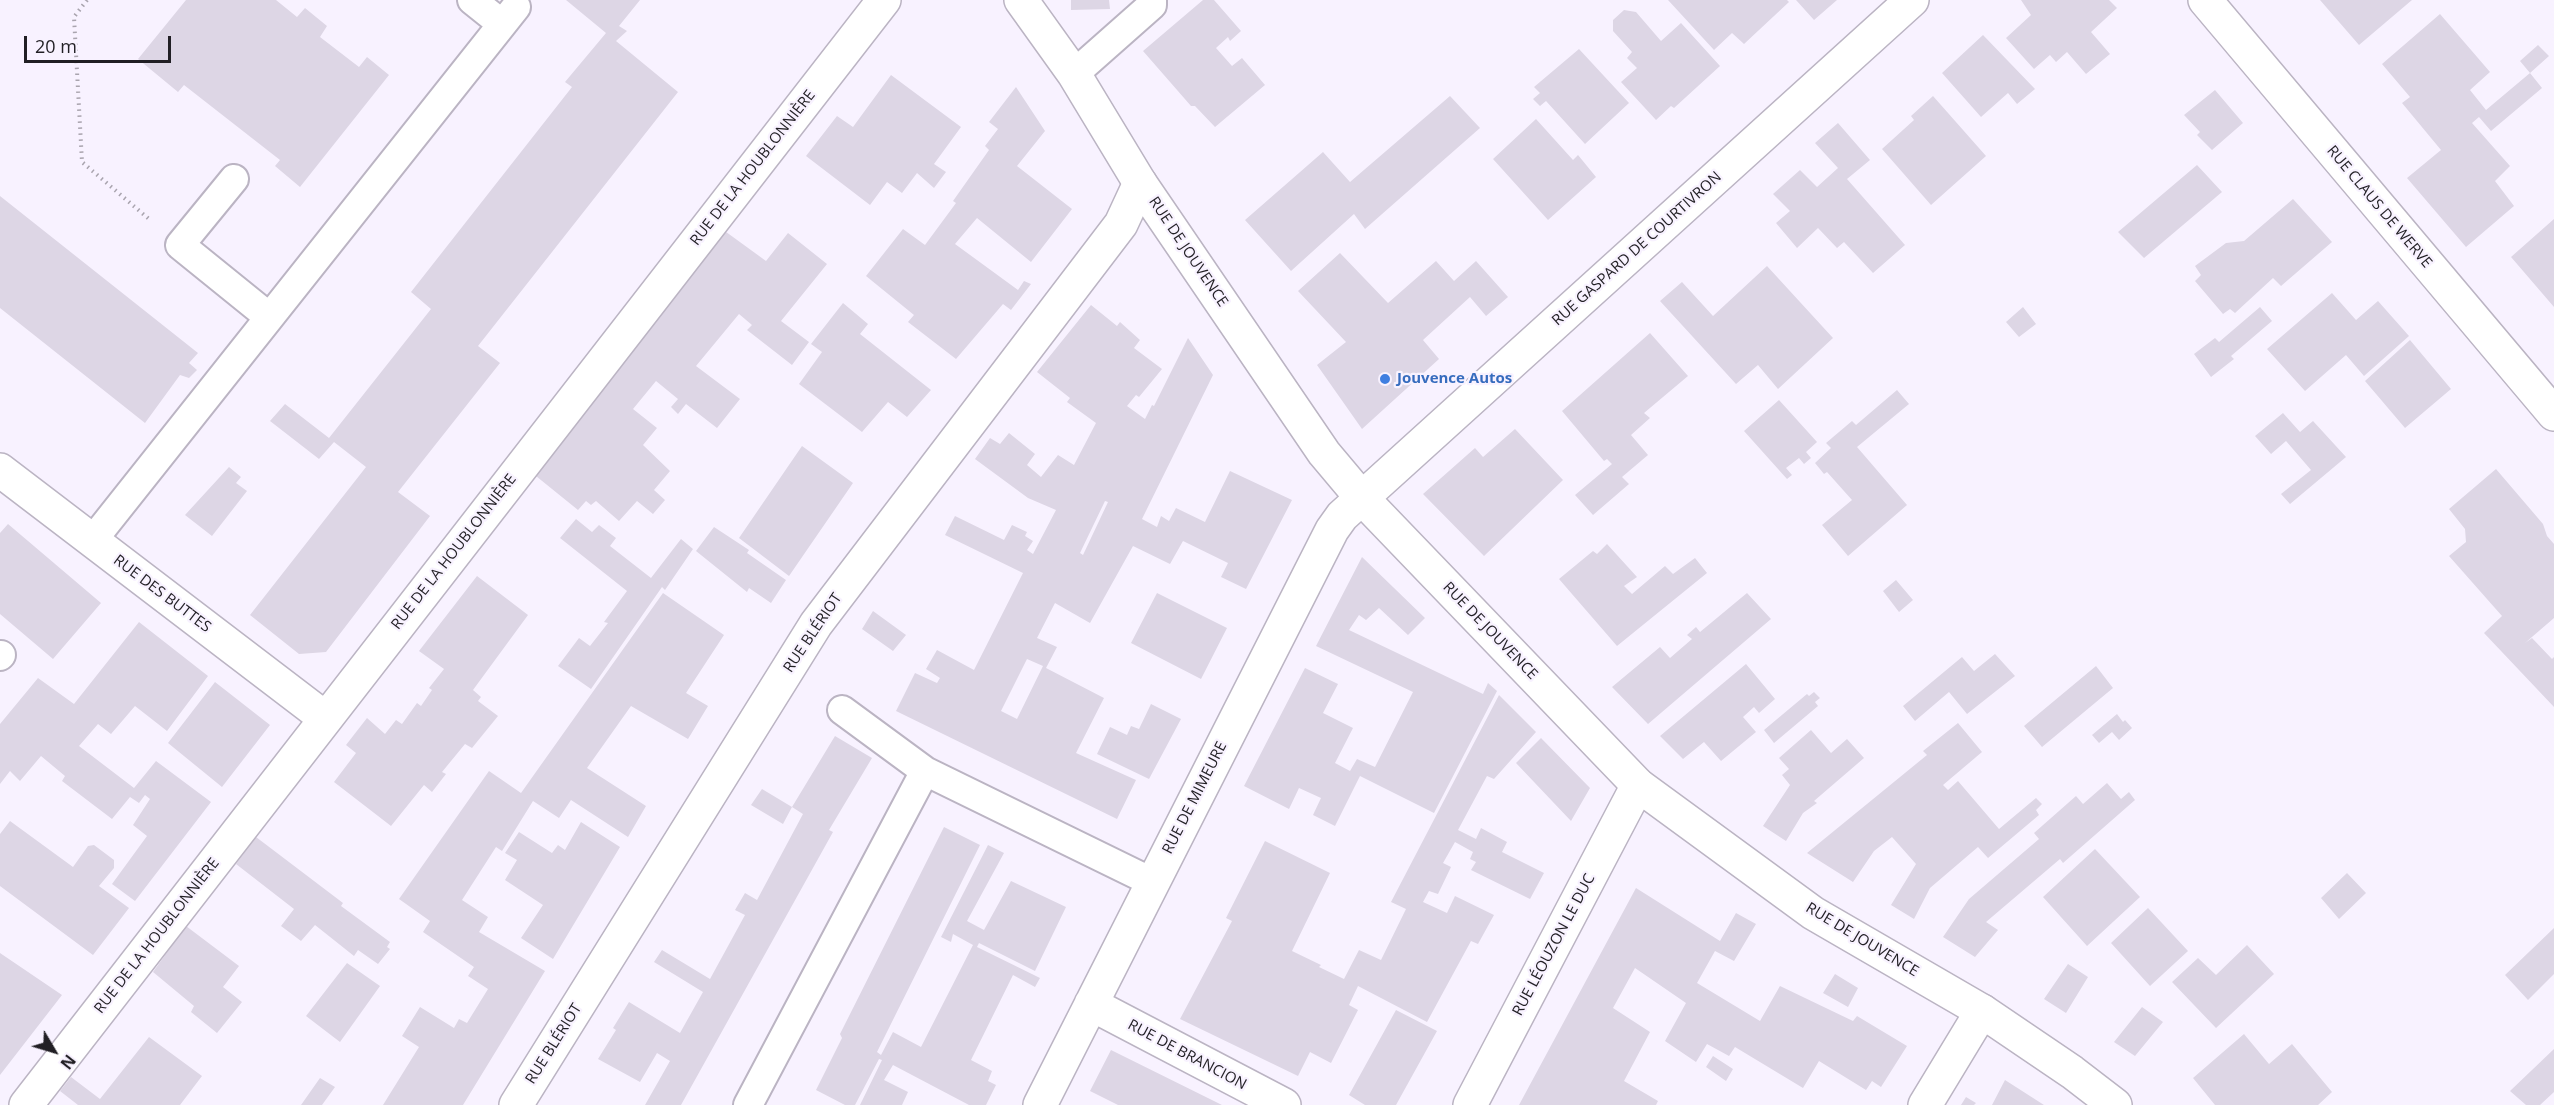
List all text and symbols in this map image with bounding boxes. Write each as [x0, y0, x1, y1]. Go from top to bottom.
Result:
scale bar [27, 24, 174, 62]
text: 20 m [35, 34, 77, 58]
street label: RUE DE LA HOUBLONNIÈRE [687, 87, 819, 249]
street label: RUE CLAUS DE WERVE [2323, 142, 2435, 272]
street label: RUE GASPARD DE COURTIVRON [1549, 168, 1725, 330]
street label: RUE DE JOUVENCE [1145, 194, 1231, 310]
place label: Jouvence Autos [1397, 370, 1512, 388]
marker: Jouvence Autos [1378, 372, 1392, 386]
street label: RUE DE LA HOUBLONNIÈRE [388, 471, 520, 633]
street label: RUE DES BUTTES [110, 551, 214, 637]
street label: RUE DE JOUVENCE [1439, 579, 1541, 683]
street label: RUE BLÉRIOT [780, 590, 846, 676]
street label: RUE DE MIMEURE [1159, 739, 1231, 857]
street label: RUE DE LA HOUBLONNIÈRE [91, 855, 223, 1017]
street label: RUE LÉOUZON LE DUC [1509, 871, 1599, 1019]
street label: RUE DE JOUVENCE [1802, 899, 1922, 981]
street label: RUE BLÉRIOT [522, 1000, 586, 1088]
street label: RUE DE BRANCION [1125, 1016, 1249, 1094]
north arrow [24, 1021, 84, 1081]
text: N [56, 1050, 81, 1074]

